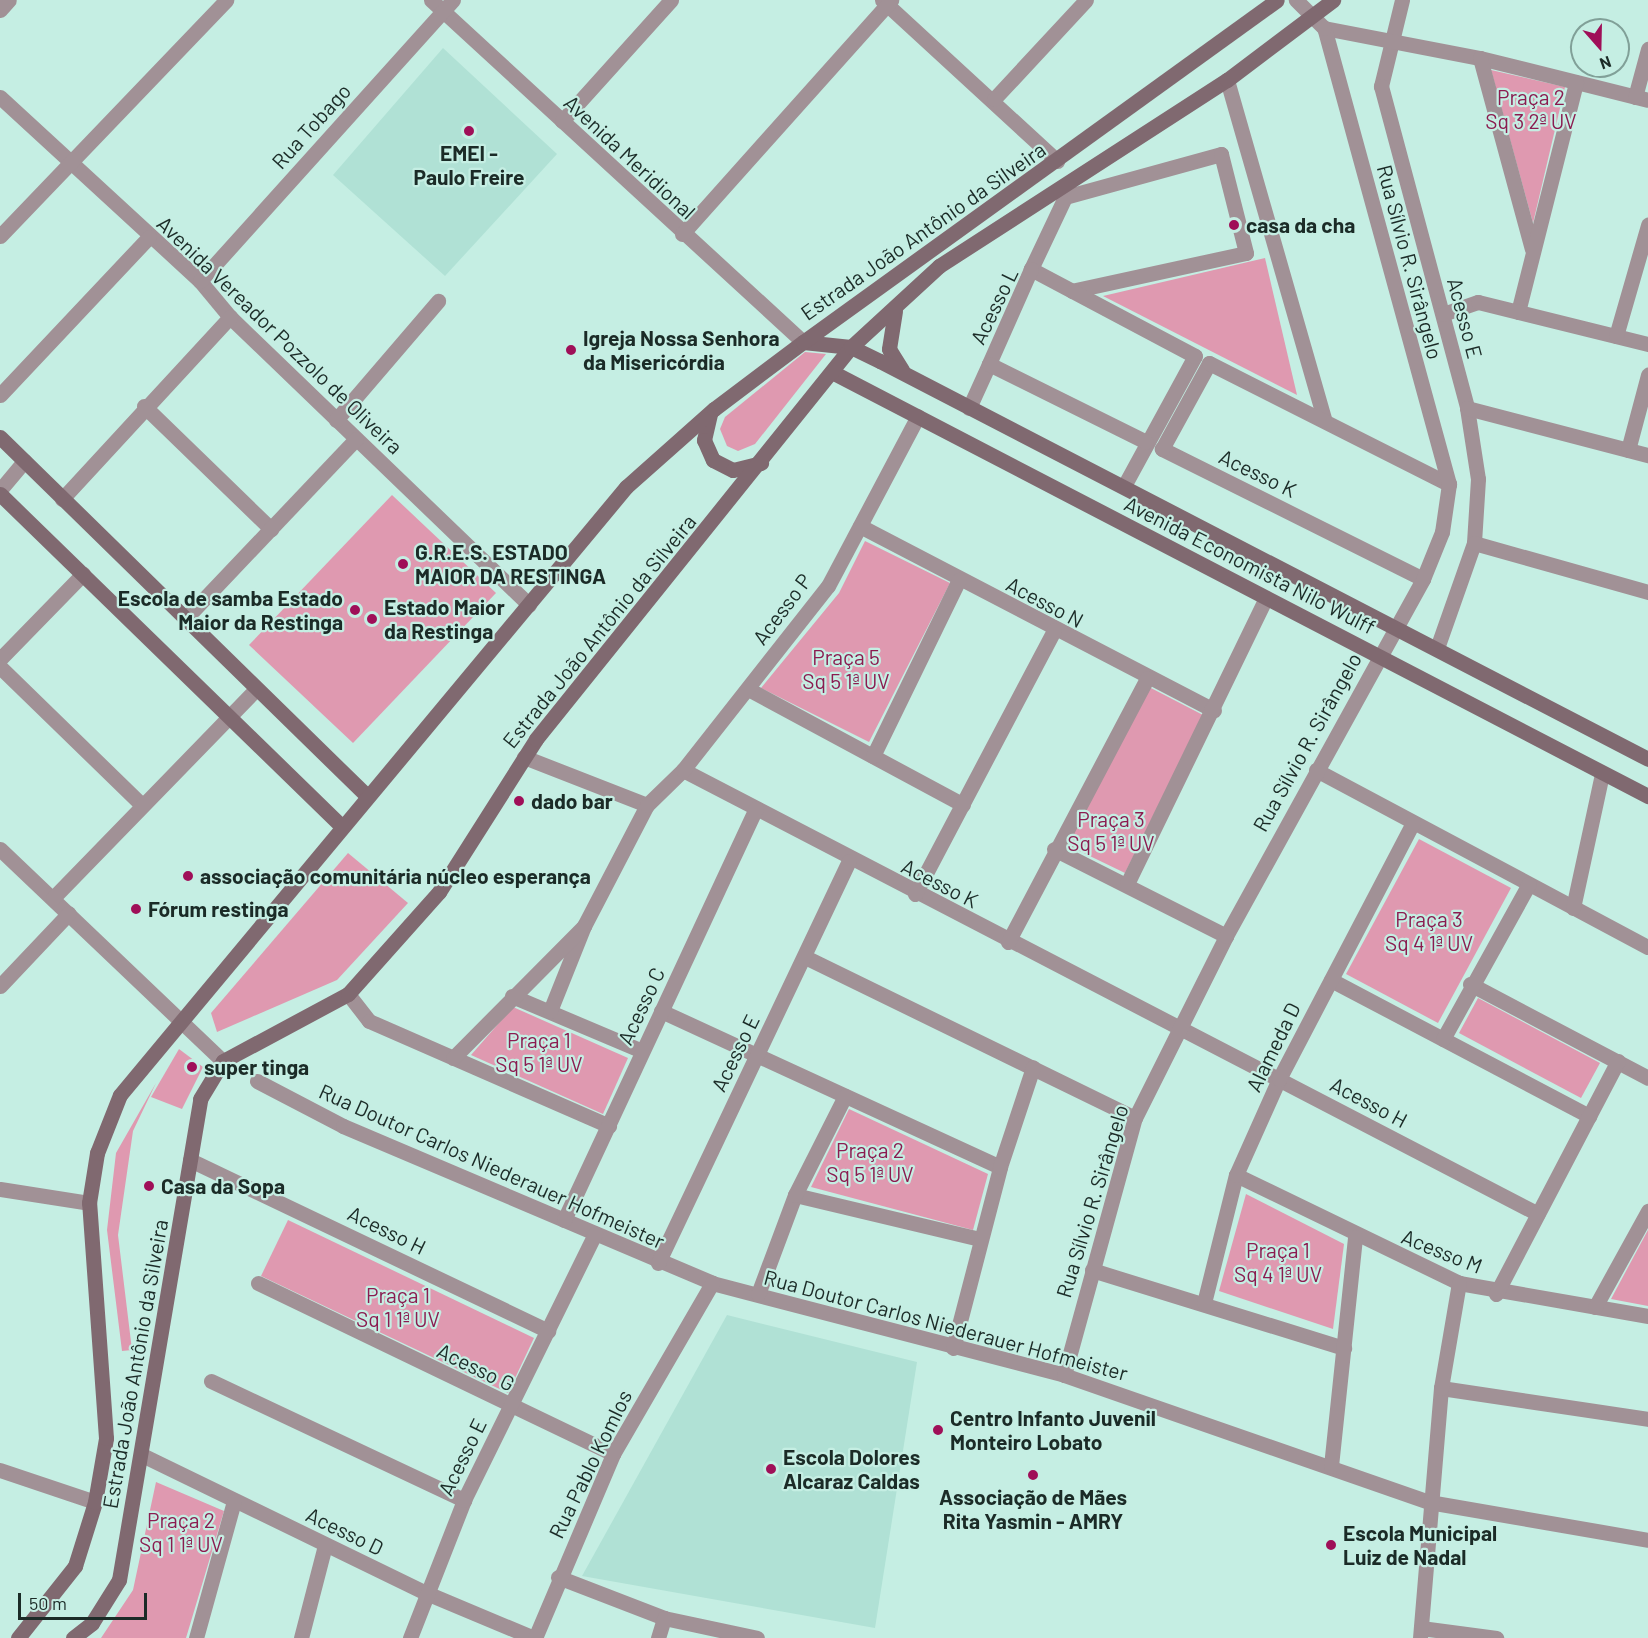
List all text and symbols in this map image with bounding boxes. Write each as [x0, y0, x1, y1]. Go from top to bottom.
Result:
north arrow [1570, 18, 1630, 78]
text: N [1597, 53, 1614, 74]
street label: Rua Tobago [266, 78, 356, 174]
park label: Praça 2 Sq 3 2ª UV [1485, 84, 1577, 134]
street label: Avenida Meridional [559, 90, 701, 224]
marker: EMEI - Paulo Freire [462, 124, 476, 138]
street label: Estrada João Antônio da Silveira [796, 137, 1050, 325]
place label: EMEI - Paulo Freire [414, 140, 524, 190]
street label: Rua Sílvio R. Sirângelo [1372, 162, 1448, 362]
street label: Avenida Vereador Pozzolo de Oliveira [152, 211, 408, 459]
place label: casa da cha [1246, 212, 1355, 238]
marker: casa da cha [1227, 218, 1241, 232]
street label: Acesso L [965, 264, 1023, 348]
street label: Acesso E [1442, 275, 1488, 361]
place label: Igreja Nossa Senhora da Misericórdia [583, 325, 779, 375]
marker: Igreja Nossa Senhora da Misericórdia [564, 343, 578, 357]
street label: Acesso K [1215, 444, 1301, 502]
street label: Avenida Economista Nilo Wulff [1120, 491, 1380, 639]
street label: Estrada João Antônio da Silveira [497, 509, 701, 753]
place label: G.R.E.S. ESTADO MAIOR DA RESTINGA [415, 539, 606, 589]
marker: G.R.E.S. ESTADO MAIOR DA RESTINGA [396, 557, 410, 571]
street label: Acesso P [747, 569, 817, 649]
street label: Acesso N [1002, 571, 1088, 633]
place label: Escola de samba Estado Maior da Restinga [118, 585, 343, 635]
place label: Estado Maior da Restinga [384, 594, 505, 644]
marker: Escola de samba Estado Maior da Restinga [348, 603, 362, 617]
marker: Estado Maior da Restinga [365, 612, 379, 626]
park label: Praça 5 Sq 5 1ª UV [802, 644, 890, 694]
street label: Rua Sílvio R. Sirângelo [1247, 648, 1367, 836]
place label: dado bar [531, 788, 613, 814]
marker: dado bar [512, 794, 526, 808]
park label: Praça 3 Sq 5 1ª UV [1067, 806, 1155, 856]
street label: Acesso K [897, 853, 983, 913]
place label: associação comunitária núcleo esperança [200, 863, 591, 889]
marker: associação comunitária núcleo esperança [181, 869, 195, 883]
place label: Fórum restinga [148, 896, 288, 922]
marker: Fórum restinga [129, 902, 143, 916]
park label: Praça 3 Sq 4 1ª UV [1385, 906, 1473, 956]
street label: Acesso C [612, 963, 670, 1049]
street label: Alameda D [1241, 998, 1305, 1096]
street label: Acesso E [706, 1010, 764, 1096]
park label: Praça 1 Sq 5 1ª UV [495, 1027, 583, 1077]
place label: super tinga [204, 1054, 309, 1080]
marker: super tinga [185, 1060, 199, 1074]
street label: Acesso H [1326, 1071, 1412, 1133]
street label: Rua Doutor Carlos Niederauer Hofmeister [315, 1078, 669, 1254]
street label: Rua Sílvio R. Sirângelo [1051, 1101, 1133, 1301]
park label: Praça 2 Sq 5 1ª UV [826, 1137, 914, 1187]
place label: Casa da Sopa [161, 1173, 285, 1199]
marker: Casa da Sopa [142, 1179, 156, 1193]
street label: Acesso H [344, 1200, 430, 1260]
street label: Estrada João Antônio da Silveira [97, 1217, 173, 1511]
street label: Acesso M [1398, 1223, 1486, 1279]
park label: Praça 1 Sq 4 1ª UV [1234, 1237, 1322, 1287]
street label: Rua Doutor Carlos Niederauer Hofmeister [761, 1264, 1131, 1386]
park label: Praça 1 Sq 1 1ª UV [356, 1282, 440, 1332]
street label: Acesso G [433, 1338, 519, 1396]
street label: Rua Pablo Komlos [543, 1386, 637, 1542]
place label: Centro Infanto Juvenil Monteiro Lobato [950, 1405, 1156, 1455]
street label: Acesso E [433, 1414, 491, 1500]
marker: Centro Infanto Juvenil Monteiro Lobato [931, 1423, 945, 1437]
place label: Escola Dolores Alcaraz Caldas [783, 1444, 920, 1494]
marker: Escola Dolores Alcaraz Caldas [764, 1462, 778, 1476]
marker: Associação de Mães Rita Yasmin - AMRY [1026, 1468, 1040, 1482]
place label: Associação de Mães Rita Yasmin - AMRY [939, 1484, 1127, 1534]
street label: Acesso D [302, 1502, 388, 1560]
park label: Praça 2 Sq 1 1ª UV [139, 1507, 223, 1557]
place label: Escola Municipal Luiz de Nadal [1343, 1520, 1497, 1570]
marker: Escola Municipal Luiz de Nadal [1324, 1538, 1338, 1552]
scale bar [21, 1581, 150, 1619]
text: 50 m [29, 1592, 67, 1614]

